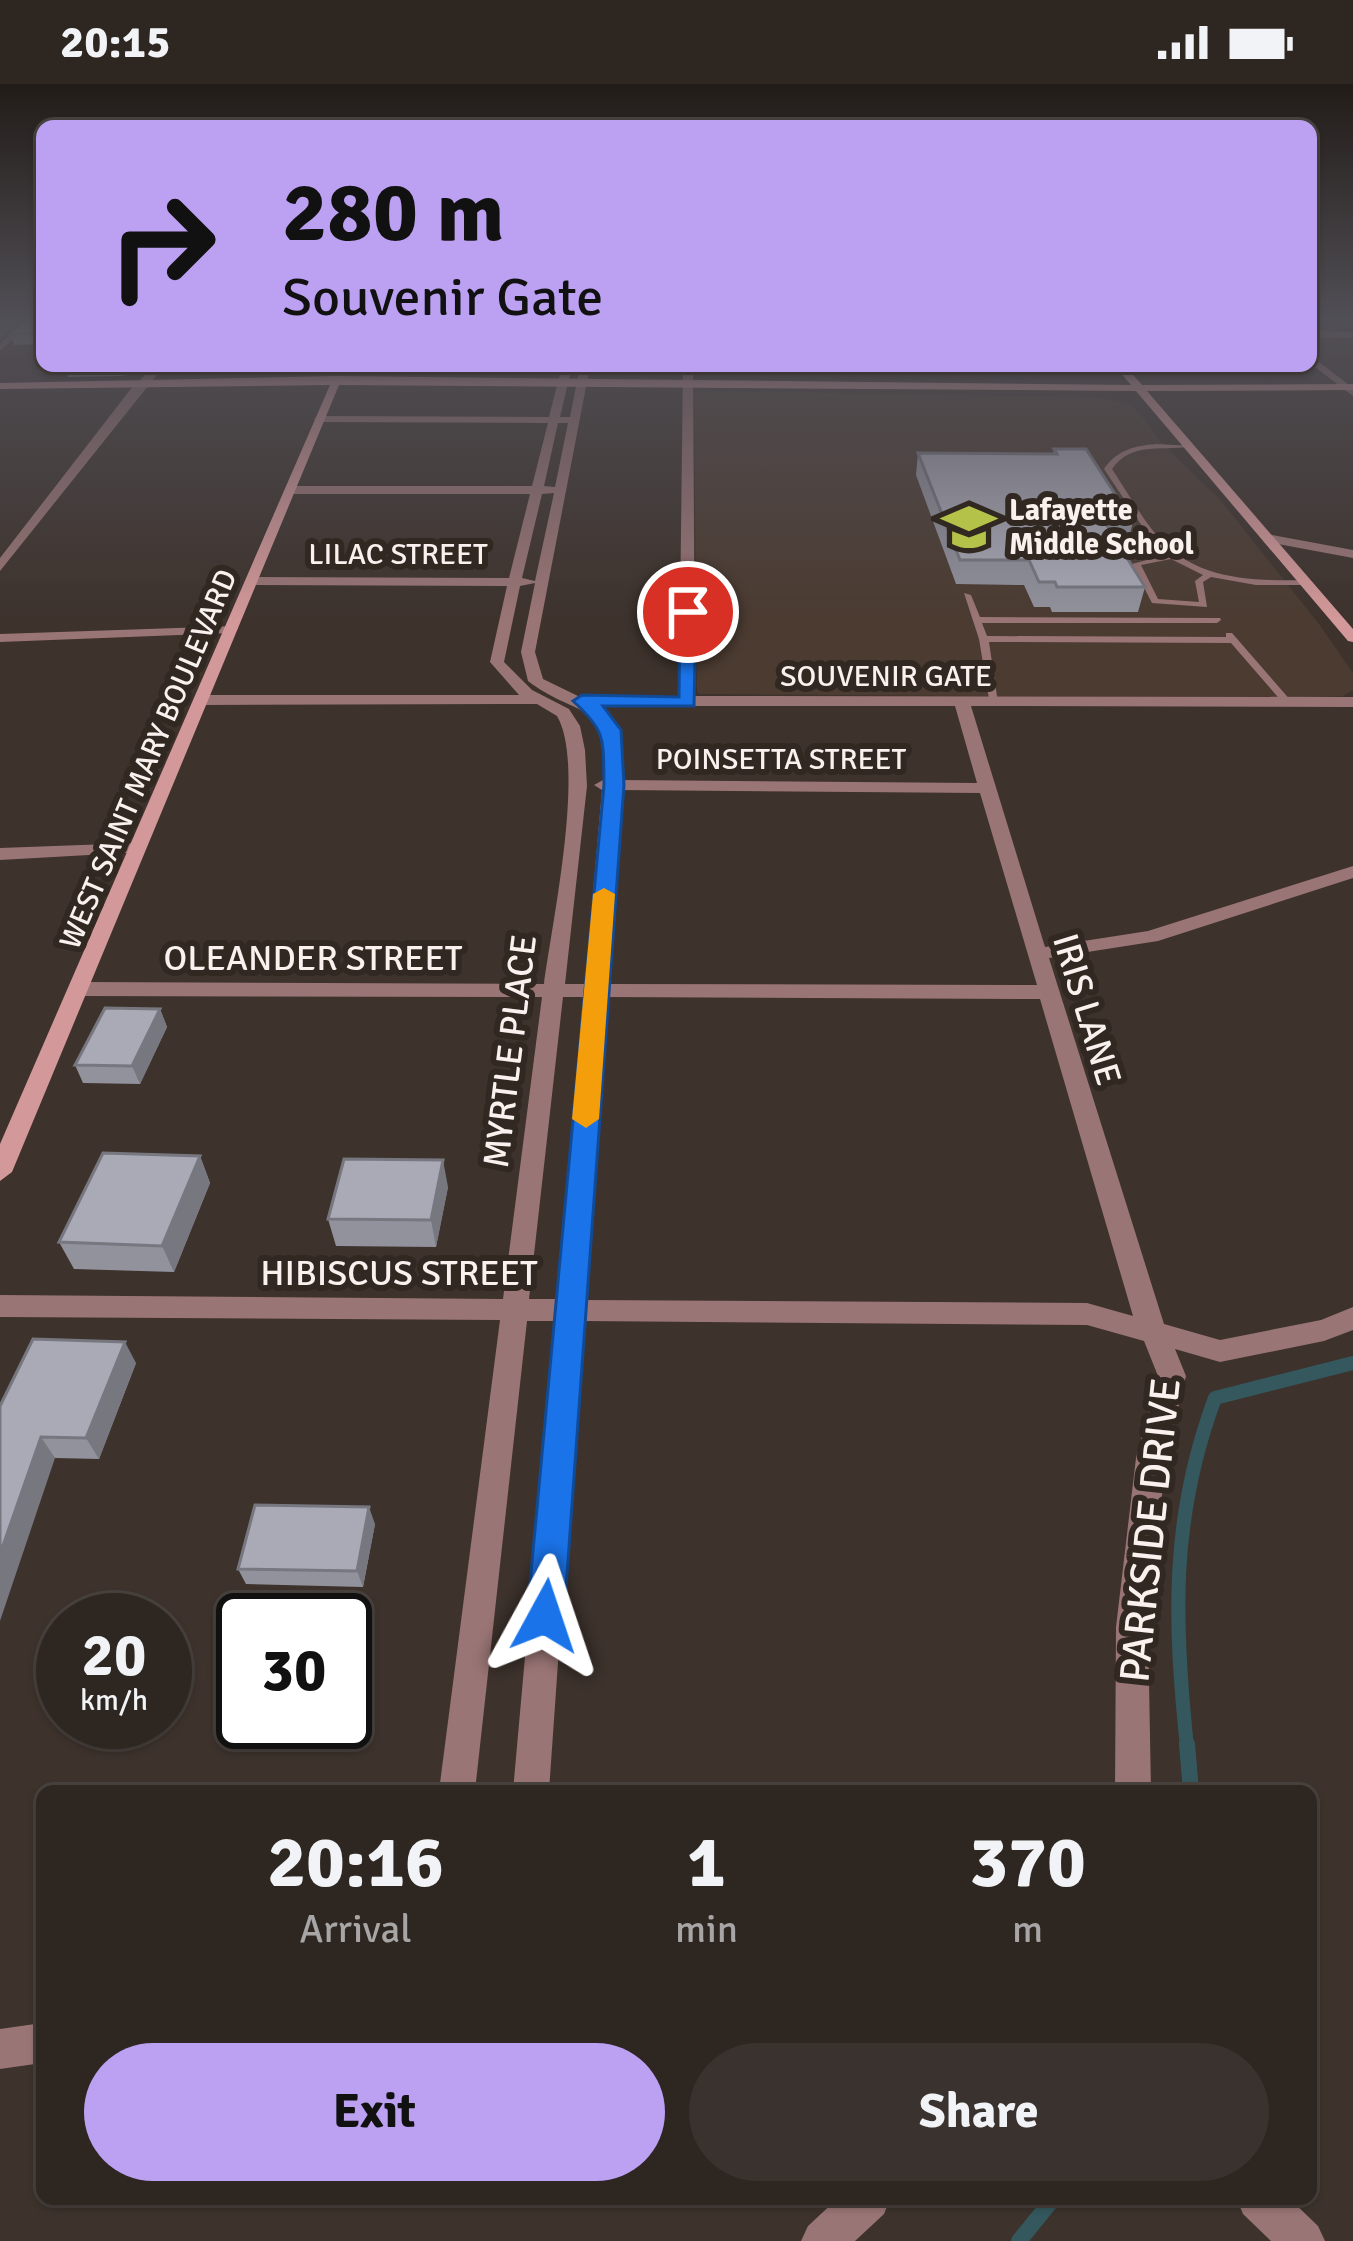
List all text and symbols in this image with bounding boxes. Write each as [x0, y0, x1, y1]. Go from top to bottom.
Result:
text: 20:15 [60, 15, 170, 70]
text: 280 m [282, 161, 504, 265]
icon: right [84, 168, 240, 324]
text: Souvenir Gate [282, 264, 603, 331]
place label: Lafayette Middle School [1009, 492, 1194, 563]
school or university icon: Lafayette Middle School [940, 498, 998, 556]
street label: LILAC STREET [308, 536, 488, 573]
pin [637, 561, 739, 663]
street label: WEST SAINT MARY BOULEVARD [52, 564, 245, 954]
icon: arrive [655, 579, 721, 645]
street label: SOUVENIR GATE [780, 658, 992, 695]
street label: POINSETTA STREET [656, 741, 906, 778]
street label: IRIS LANE [1042, 928, 1131, 1091]
street label: MYRTLE PLACE [474, 932, 547, 1170]
street label: OLEANDER STREET [163, 936, 463, 981]
street label: HIBISCUS STREET [260, 1251, 538, 1296]
street label: PARKSIDE DRIVE [1109, 1375, 1192, 1685]
position arrow [482, 1553, 608, 1679]
speed limit sign: 30 [216, 1593, 372, 1749]
text: 20 [82, 1619, 146, 1693]
text: km/h [80, 1682, 148, 1719]
text: 20:16 [267, 1818, 444, 1907]
text: 1 [687, 1818, 726, 1907]
text: 370 [969, 1818, 1086, 1907]
text: Arrival [299, 1905, 412, 1953]
text: min [675, 1905, 738, 1953]
text: m [1012, 1905, 1043, 1953]
button: Exit [84, 2043, 665, 2181]
button: Share [689, 2043, 1269, 2181]

